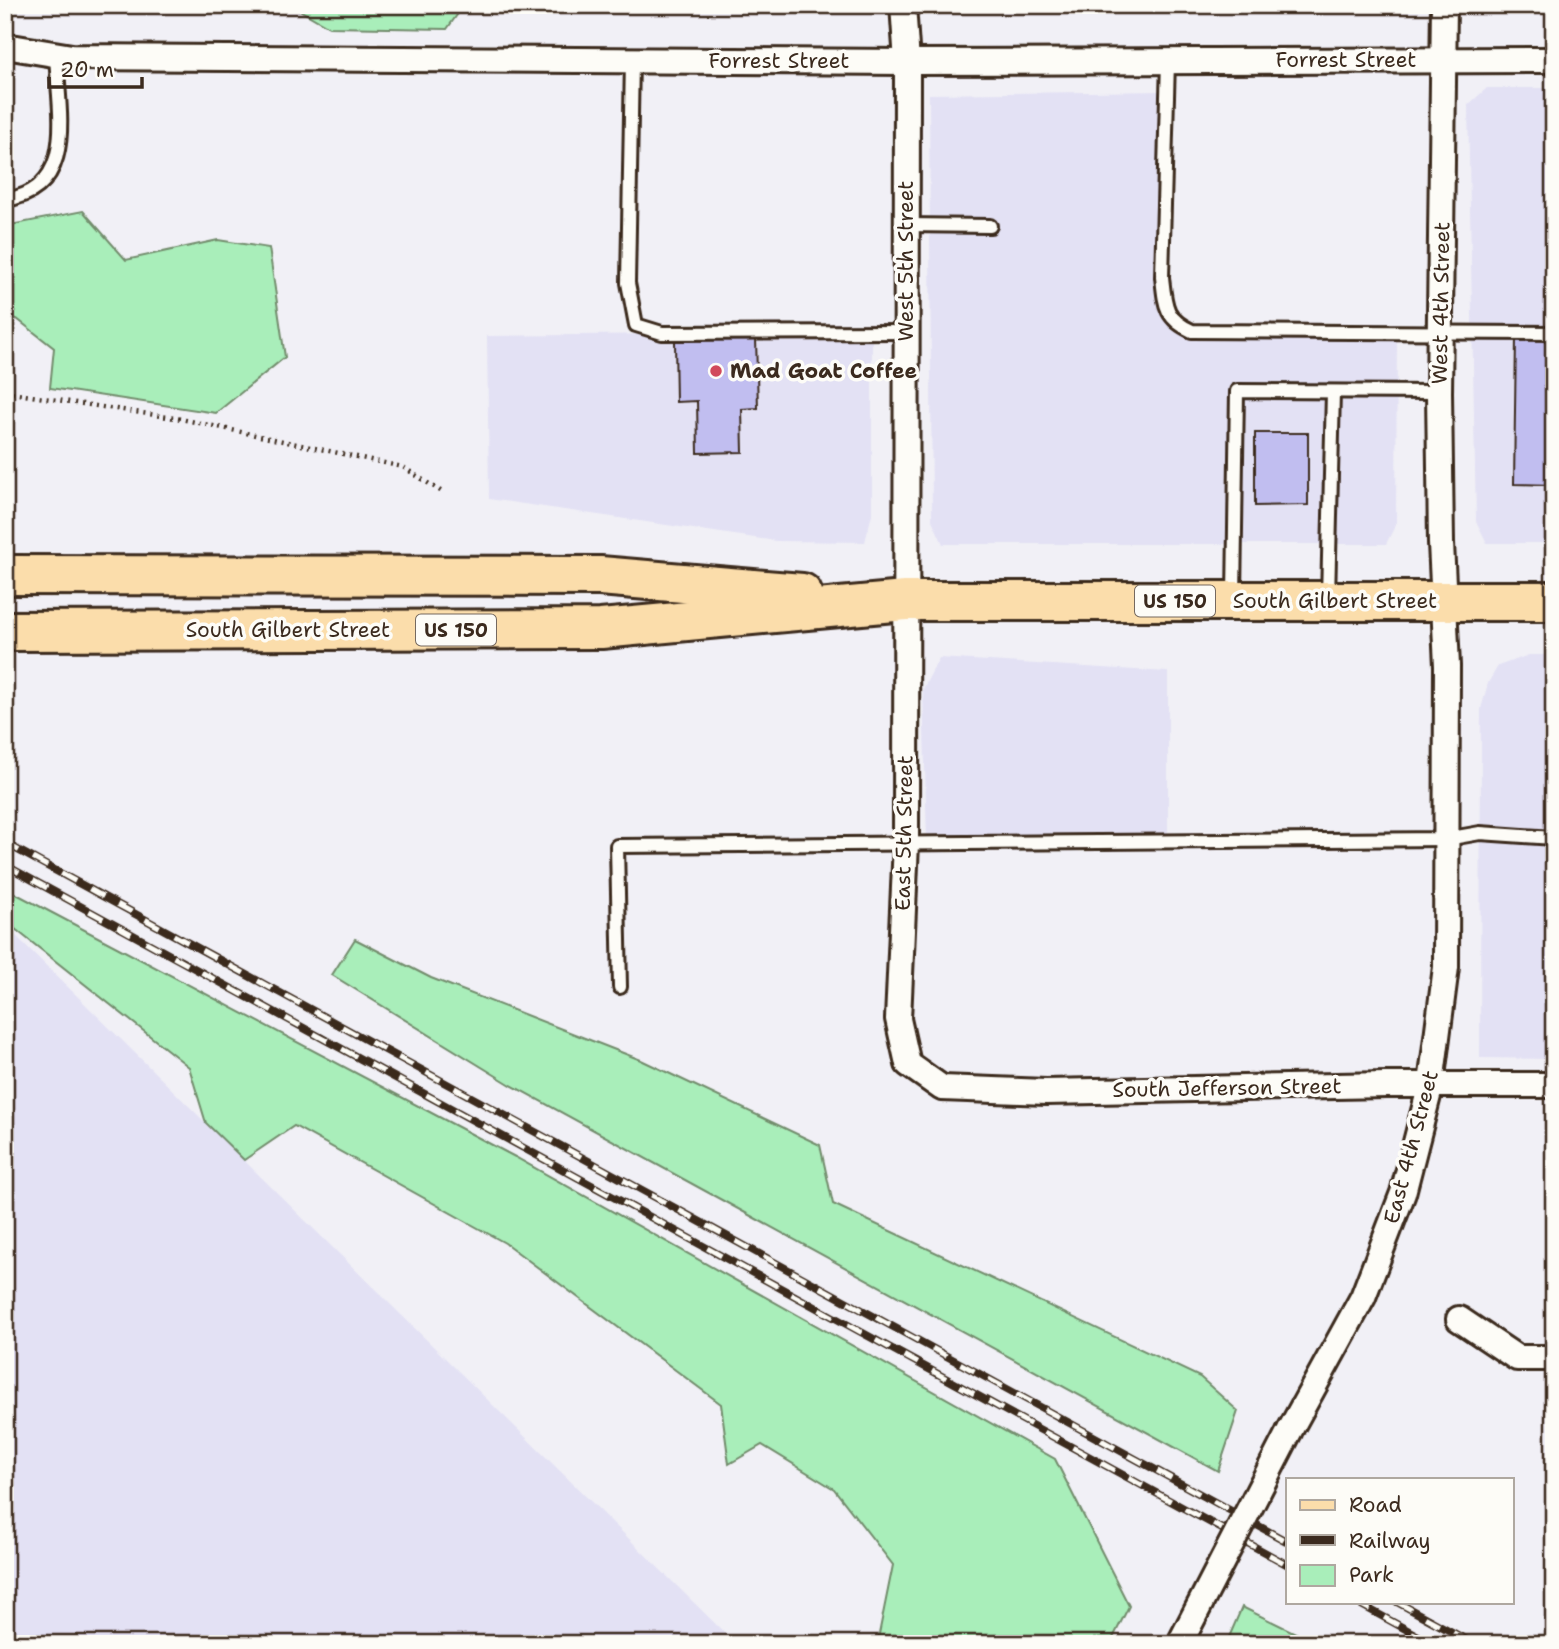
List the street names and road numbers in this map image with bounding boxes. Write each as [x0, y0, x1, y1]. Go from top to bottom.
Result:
street label: Forrest Street [1275, 46, 1417, 74]
street label: Forrest Street [708, 47, 850, 75]
street label: West 5th Street [892, 180, 920, 342]
street label: West 4th Street [1426, 221, 1456, 385]
road number: US 150 [1135, 586, 1215, 616]
street label: South Gilbert Street [1233, 587, 1437, 615]
road number: US 150 [416, 614, 496, 646]
street label: South Gilbert Street [186, 616, 390, 644]
street label: East 5th Street [889, 755, 919, 911]
street label: East 4th Street [1377, 1067, 1445, 1227]
street label: South Jefferson Street [1112, 1072, 1342, 1104]

